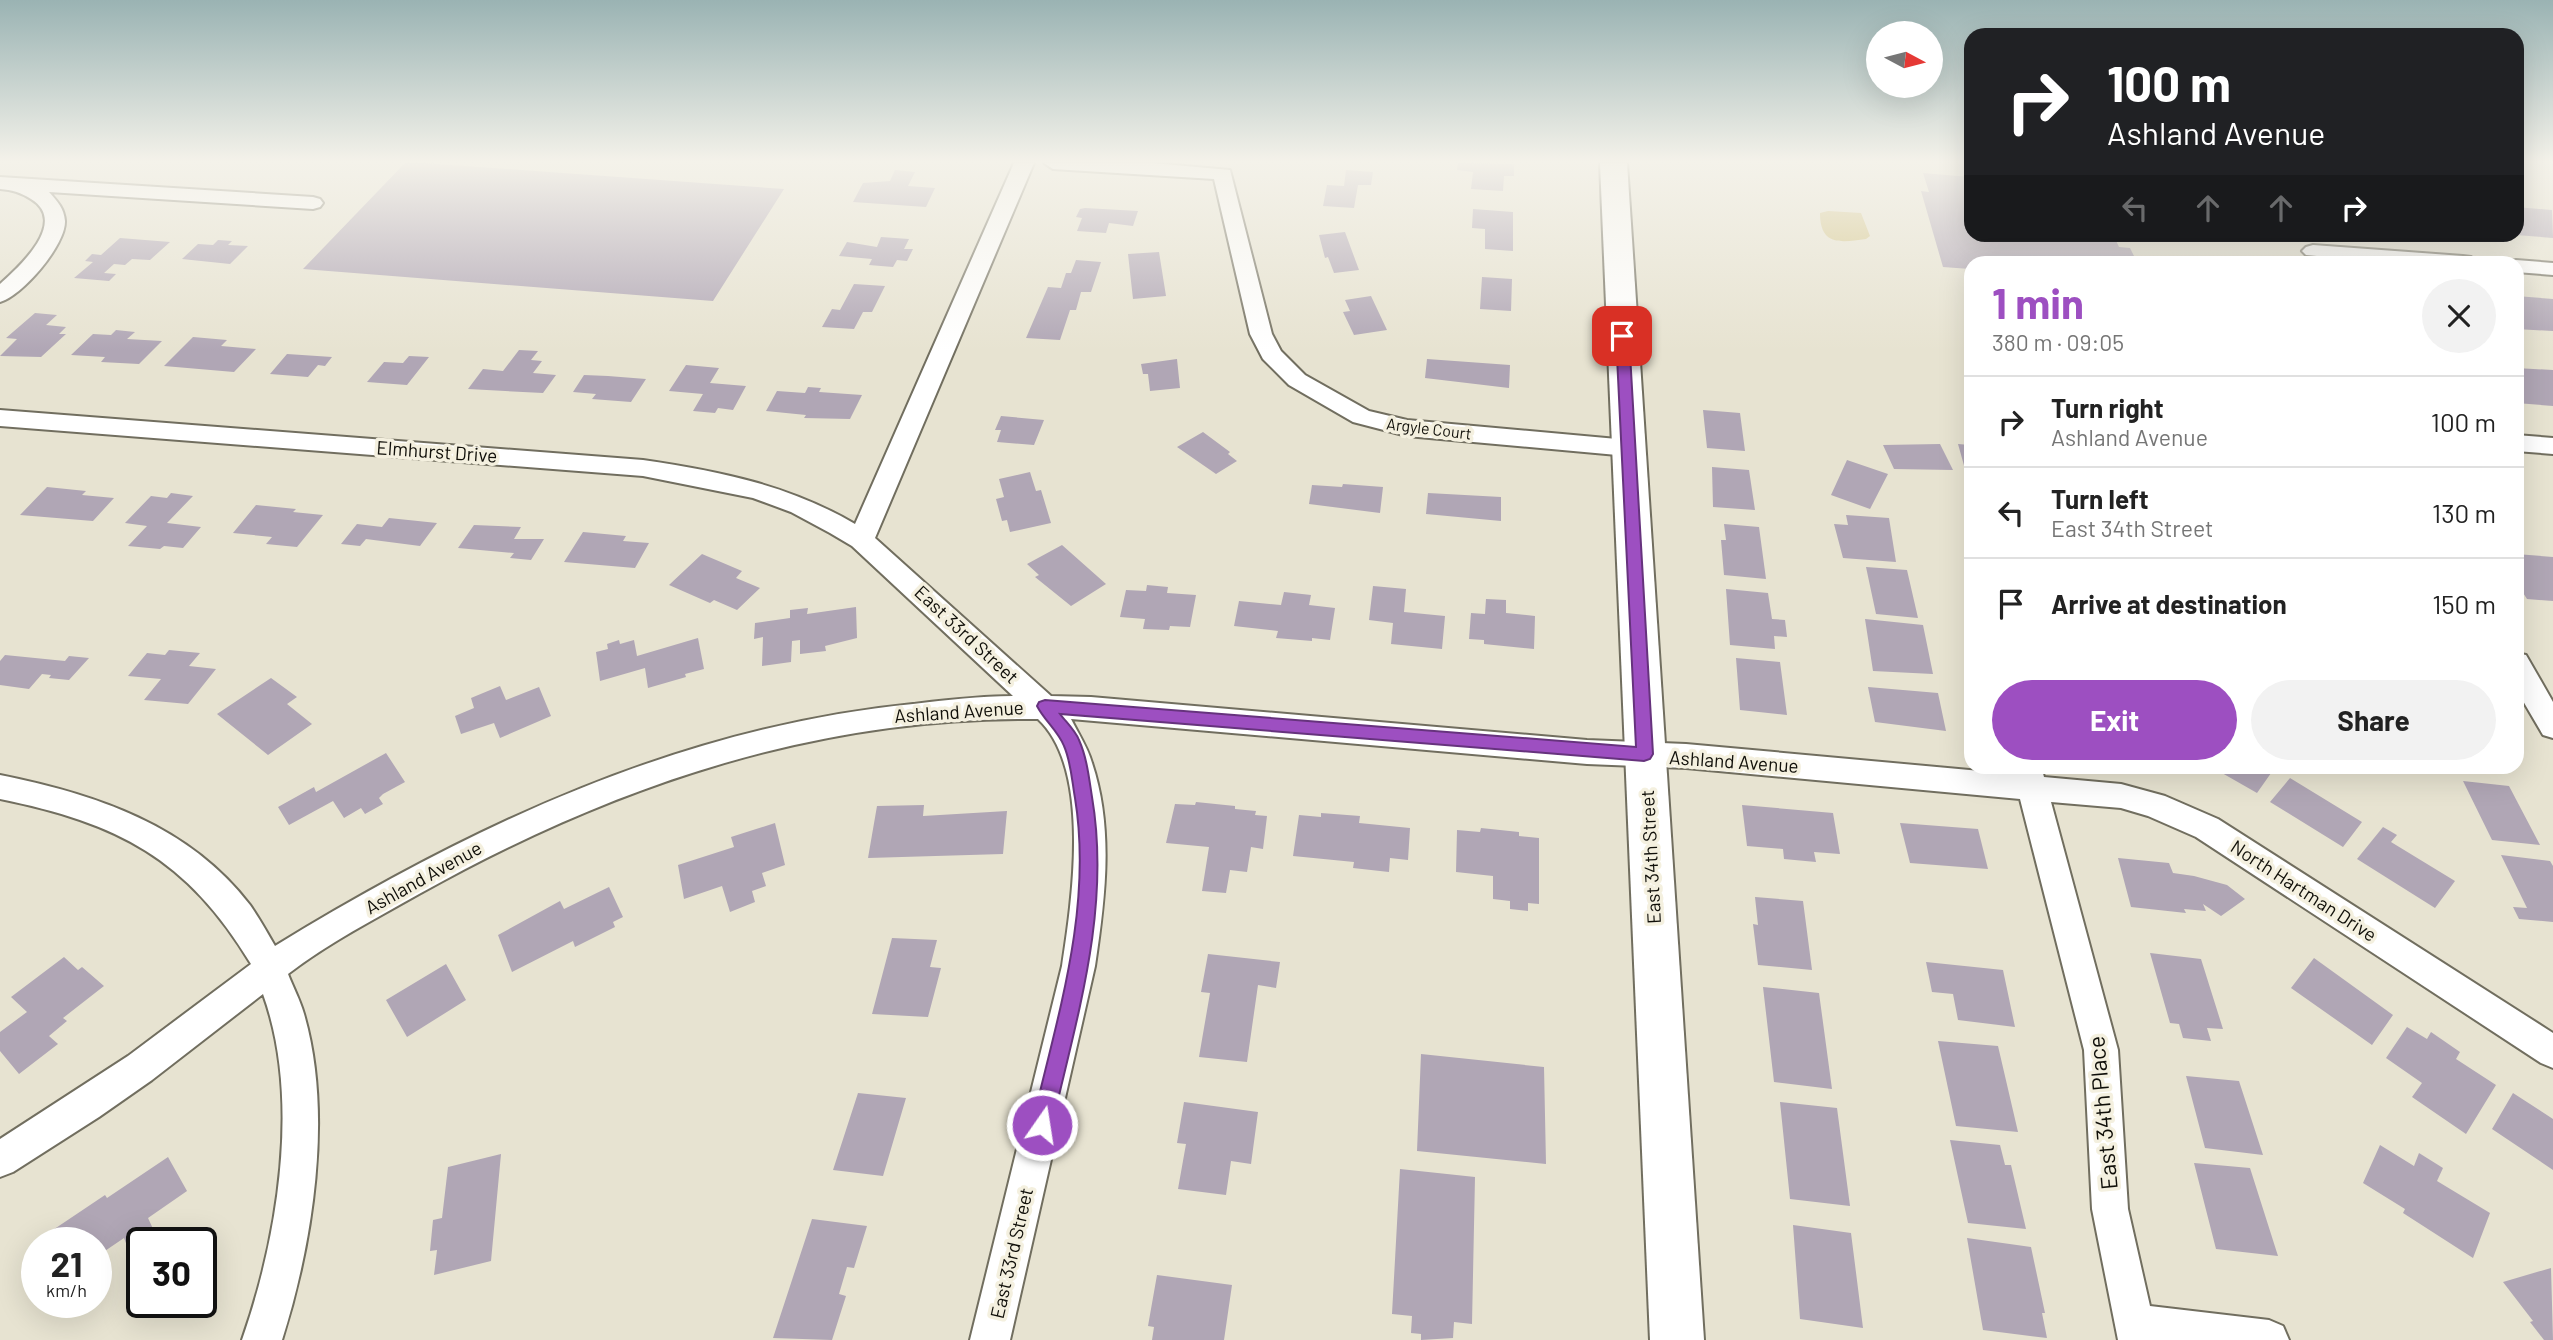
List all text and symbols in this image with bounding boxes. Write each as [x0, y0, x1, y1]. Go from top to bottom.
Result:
north arrow [1866, 21, 1942, 98]
map controls [1866, 21, 1943, 98]
text: 100 m [2107, 53, 2231, 112]
icon: right [1992, 56, 2083, 147]
text: Ashland Avenue [2107, 113, 2325, 151]
icon: left [2116, 189, 2154, 227]
icon: ahead [2189, 189, 2227, 227]
icon: ahead [2262, 189, 2300, 227]
icon: right [2335, 189, 2373, 227]
text: 1 min [1992, 277, 2084, 327]
button: close [2422, 279, 2496, 353]
pin [1592, 306, 1652, 366]
icon: arrive [1603, 317, 1641, 355]
text: 380 m · 09:05 [1992, 328, 2124, 356]
text: Turn right [2051, 392, 2164, 423]
icon: right [1992, 403, 2030, 441]
text: 100 m [2431, 406, 2496, 437]
street label: Argyle Court [1385, 413, 1473, 443]
text: Ashland Avenue [2051, 423, 2208, 451]
street label: Elmhurst Drive [376, 435, 498, 467]
text: Turn left [2051, 483, 2149, 514]
icon: left [1992, 494, 2030, 532]
text: 130 m [2432, 497, 2496, 528]
text: East 34th Street [2051, 514, 2213, 542]
street label: East 33rd Street [910, 580, 1024, 688]
icon: arrive [1992, 585, 2030, 623]
text: Arrive at destination [2051, 588, 2287, 619]
text: 150 m [2432, 588, 2496, 619]
button: Exit [1992, 680, 2237, 760]
button: Share [2251, 680, 2496, 760]
street label: Ashland Avenue [894, 695, 1024, 727]
street label: Ashland Avenue [1669, 745, 1799, 777]
street label: East 34th Street [1635, 789, 1665, 925]
street label: North Hartman Drive [2227, 834, 2381, 946]
street label: Ashland Avenue [361, 836, 485, 918]
street label: East 34th Place [2081, 1035, 2123, 1191]
position arrow [1005, 1088, 1079, 1162]
street label: East 33rd Street [985, 1185, 1037, 1321]
speed limit sign: 30 [126, 1227, 217, 1318]
text: 21 [51, 1242, 82, 1284]
text: km/h [46, 1279, 87, 1301]

